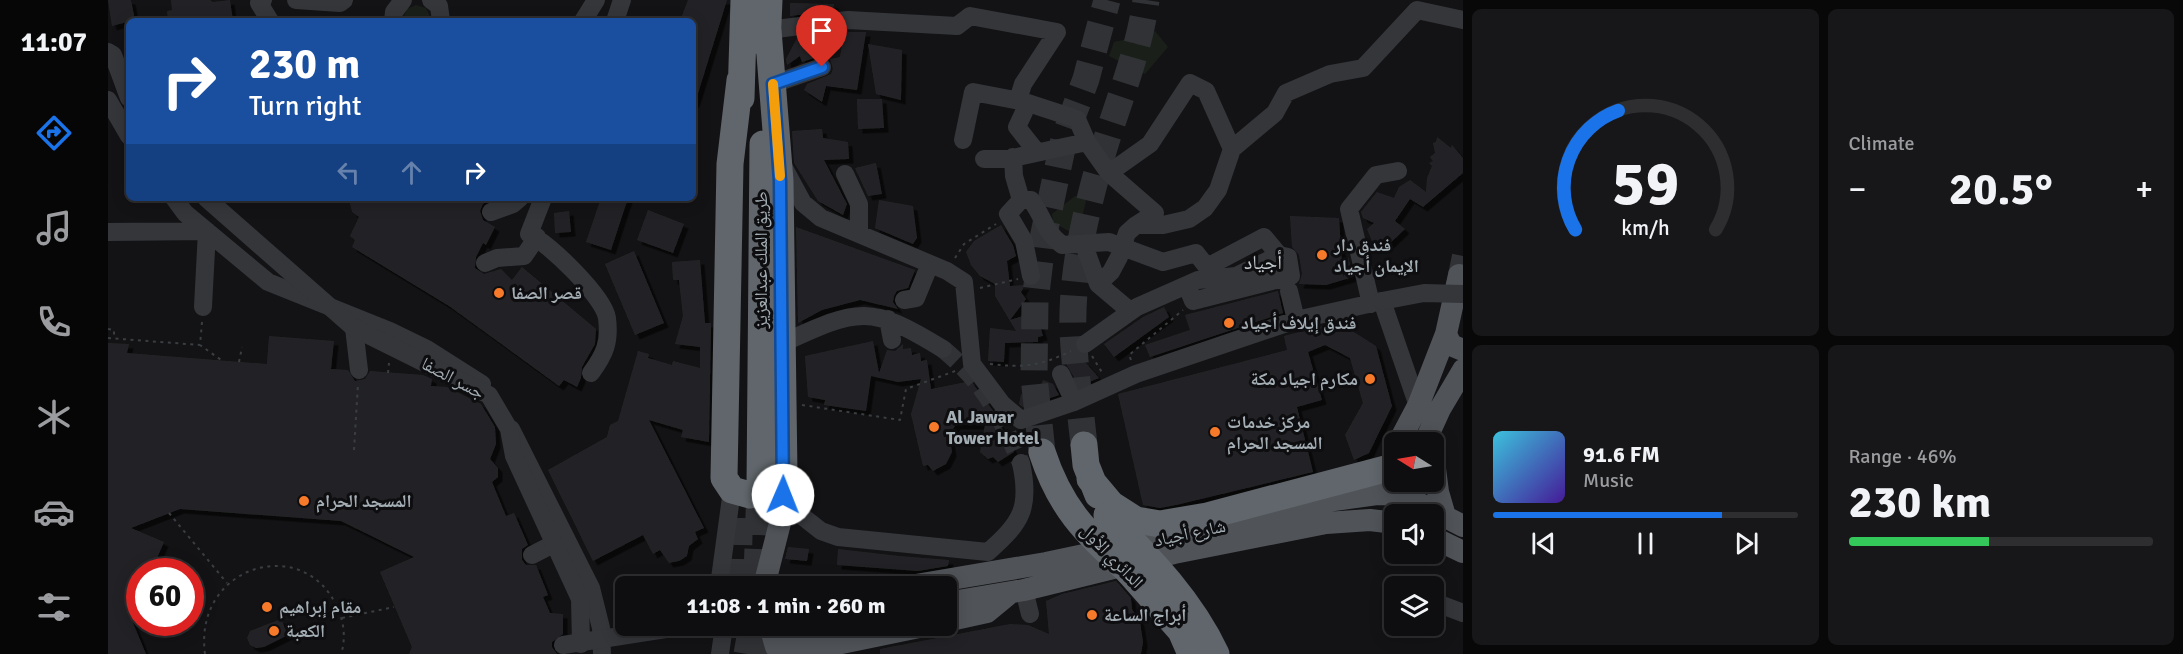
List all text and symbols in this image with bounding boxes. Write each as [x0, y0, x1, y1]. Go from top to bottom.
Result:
pin [796, 5, 847, 67]
icon: arrive [805, 14, 838, 47]
text: 11:07 [21, 26, 87, 59]
text: 230 m [249, 39, 360, 90]
icon: right [150, 42, 228, 120]
text: Turn right [249, 90, 362, 123]
icon: directions [33, 112, 75, 154]
text: Climate [1849, 131, 1914, 156]
text: 59 [1612, 145, 1679, 222]
icon: left [332, 156, 365, 189]
icon: ahead [395, 156, 428, 189]
icon: right [458, 156, 491, 189]
text: 20.5° [1949, 162, 2053, 217]
text: − [1849, 169, 1866, 210]
text: + [2135, 169, 2153, 210]
street label: طريق الملك عبدالعزيز [750, 191, 772, 330]
icon: music [33, 207, 75, 249]
text: km/h [1621, 215, 1670, 241]
place label: فندق دار الإيمان أجياد [1333, 234, 1419, 277]
marker: فندق دار الإيمان أجياد [1315, 248, 1329, 262]
district label: أجياد [1244, 250, 1282, 275]
place label: قصر الصفا [511, 282, 582, 304]
marker: قصر الصفا [492, 286, 506, 300]
icon: phone [33, 301, 75, 343]
place label: فندق إيلاف أجياد [1241, 312, 1357, 334]
marker: فندق إيلاف أجياد [1222, 316, 1236, 330]
street label: جسر الصفا [418, 352, 488, 404]
place label: مكارم اجياد مكة [1251, 368, 1358, 391]
marker: مكارم اجياد مكة [1363, 372, 1377, 386]
icon: climate [33, 396, 75, 438]
place label: Al Jawar Tower Hotel [946, 406, 1040, 449]
place label: مركز خدمات المسجد الحرام [1227, 411, 1323, 455]
marker: Al Jawar Tower Hotel [927, 420, 941, 434]
marker: مركز خدمات المسجد الحرام [1208, 425, 1222, 439]
north arrow [1384, 432, 1444, 492]
map controls [1384, 432, 1444, 636]
text: 91.6 FM [1583, 441, 1660, 468]
text: Range · 46% [1849, 444, 1957, 469]
position arrow [751, 463, 815, 527]
text: Music [1583, 468, 1634, 493]
text: 230 km [1849, 475, 1991, 530]
place label: المسجد الحرام [316, 490, 412, 513]
icon: car [33, 491, 75, 533]
marker: المسجد الحرام [297, 494, 311, 508]
button: sound [1384, 504, 1444, 564]
street label: شارع أجياد [1152, 515, 1228, 551]
street label: الدائري الأول [1073, 519, 1148, 595]
icon: previous [1527, 527, 1560, 560]
icon: pause [1629, 527, 1662, 560]
icon: next [1730, 527, 1763, 560]
speed limit sign: 60 [126, 558, 204, 636]
button: layers [1384, 576, 1444, 636]
icon: filters [33, 586, 75, 628]
text: 11:08 · 1 min · 260 m [686, 592, 886, 619]
place label: مقام إبراهيم [279, 596, 361, 619]
marker: مقام إبراهيم [260, 600, 274, 614]
place label: أبراج الساعة [1104, 604, 1186, 626]
marker: أبراج الساعة [1085, 608, 1099, 622]
place label: الكعبة [286, 620, 325, 642]
marker: الكعبة [267, 624, 281, 638]

